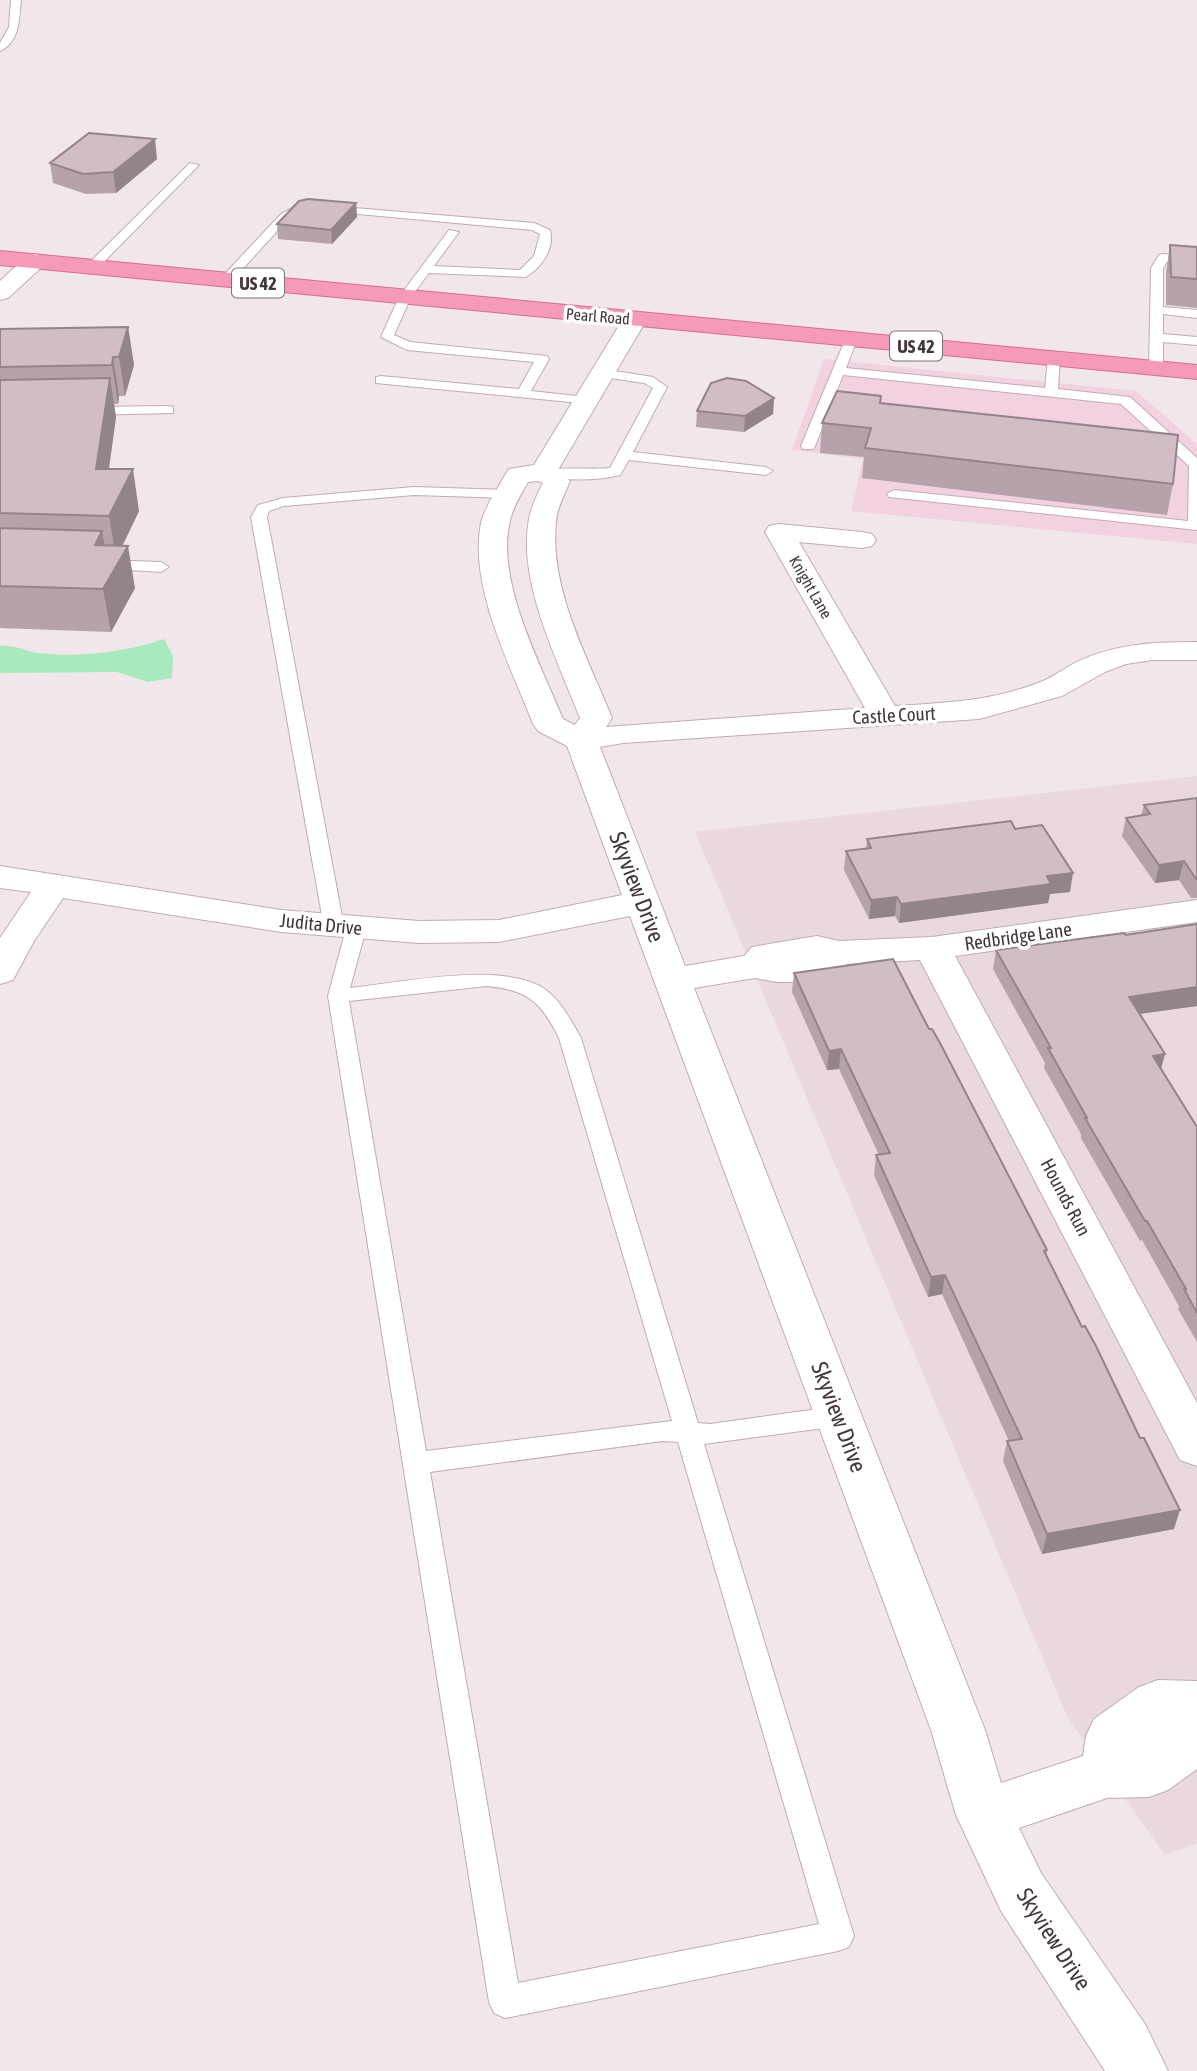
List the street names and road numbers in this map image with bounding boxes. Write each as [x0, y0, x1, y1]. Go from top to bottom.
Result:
road number: US 42 [232, 268, 284, 298]
street label: Pearl Road [565, 304, 631, 328]
road number: US 42 [890, 332, 942, 360]
street label: Knight Lane [785, 552, 836, 622]
street label: Castle Court [852, 702, 936, 728]
street label: Skyview Drive [604, 828, 670, 946]
street label: Judita Drive [279, 909, 363, 939]
street label: Redbridge Lane [963, 918, 1073, 954]
street label: Hounds Run [1036, 1154, 1096, 1240]
street label: Skyview Drive [806, 1358, 872, 1476]
street label: Skyview Drive [1012, 1883, 1096, 1995]

